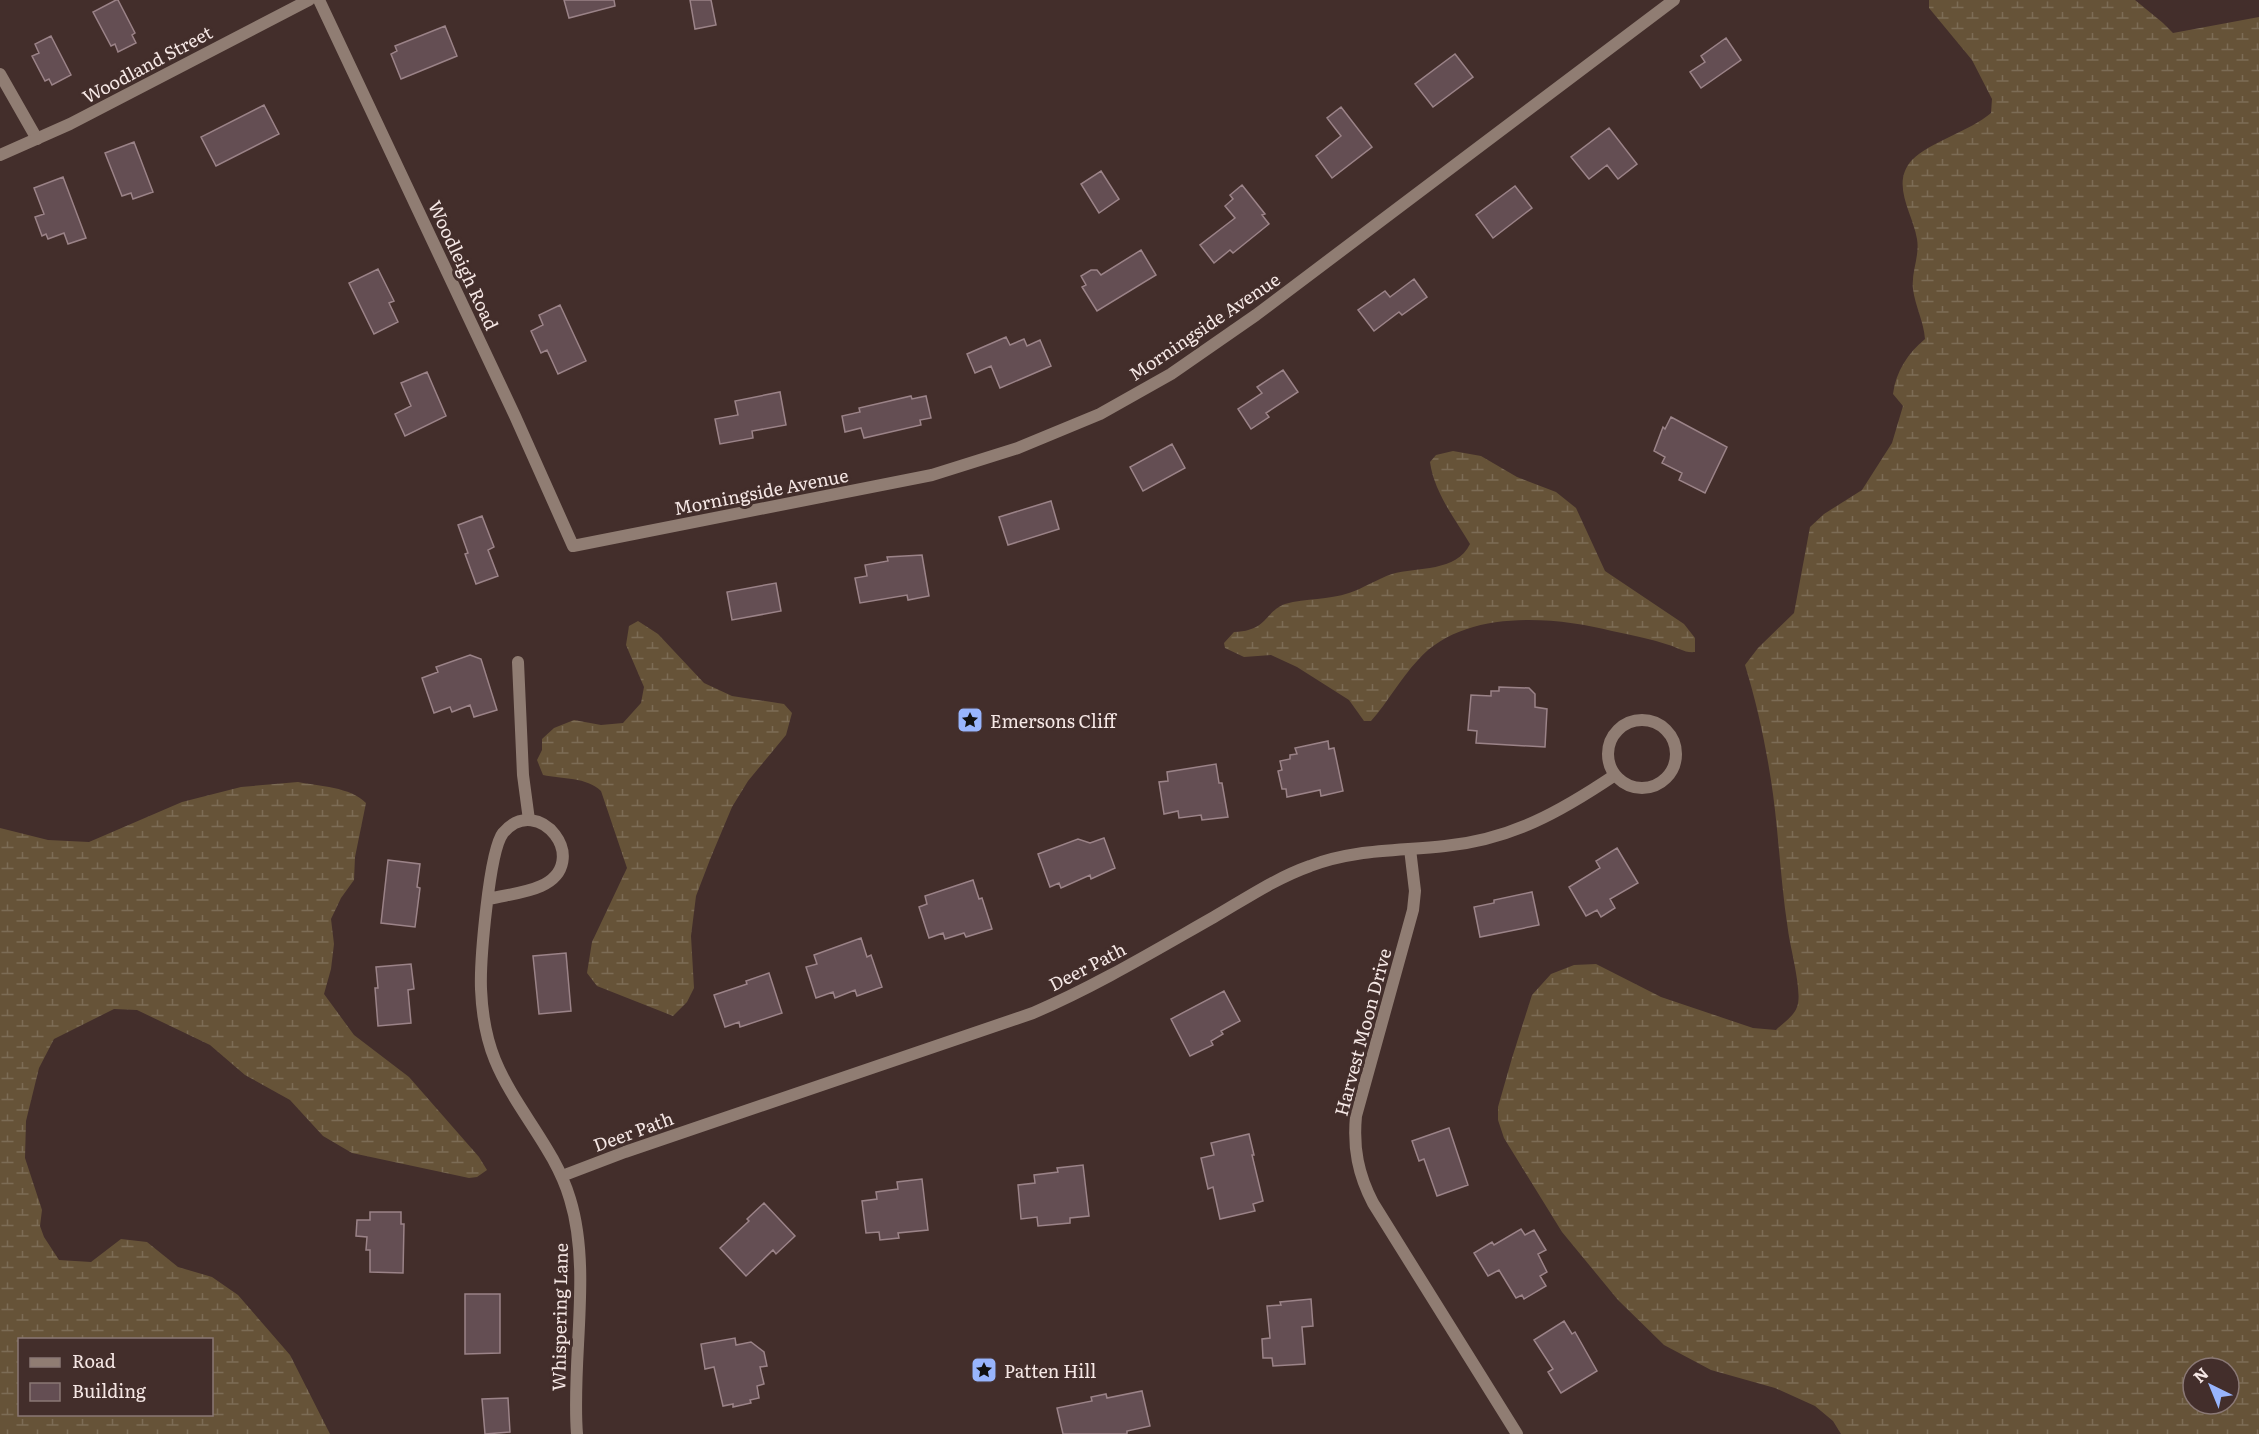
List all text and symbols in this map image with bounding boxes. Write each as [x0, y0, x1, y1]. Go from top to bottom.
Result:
street label: Woodland Street [77, 18, 217, 110]
street label: Woodleigh Road [422, 196, 506, 334]
street label: Morningside Avenue [1123, 265, 1285, 387]
street label: Morningside Avenue [671, 461, 851, 521]
place icon: Emersons Cliff [955, 705, 985, 735]
place label: Emersons Cliff [990, 707, 1118, 734]
street label: Deer Path [1044, 935, 1130, 997]
street label: Harvest Moon Drive [1327, 945, 1397, 1119]
street label: Deer Path [589, 1104, 677, 1158]
street label: Whispering Lane [544, 1243, 574, 1391]
legend [18, 1338, 213, 1416]
text: Road [72, 1347, 116, 1374]
place icon: Patten Hill [969, 1355, 999, 1385]
north arrow [2181, 1356, 2241, 1416]
place label: Patten Hill [1004, 1357, 1096, 1384]
text: N [2187, 1361, 2213, 1388]
text: Building [72, 1377, 147, 1404]

